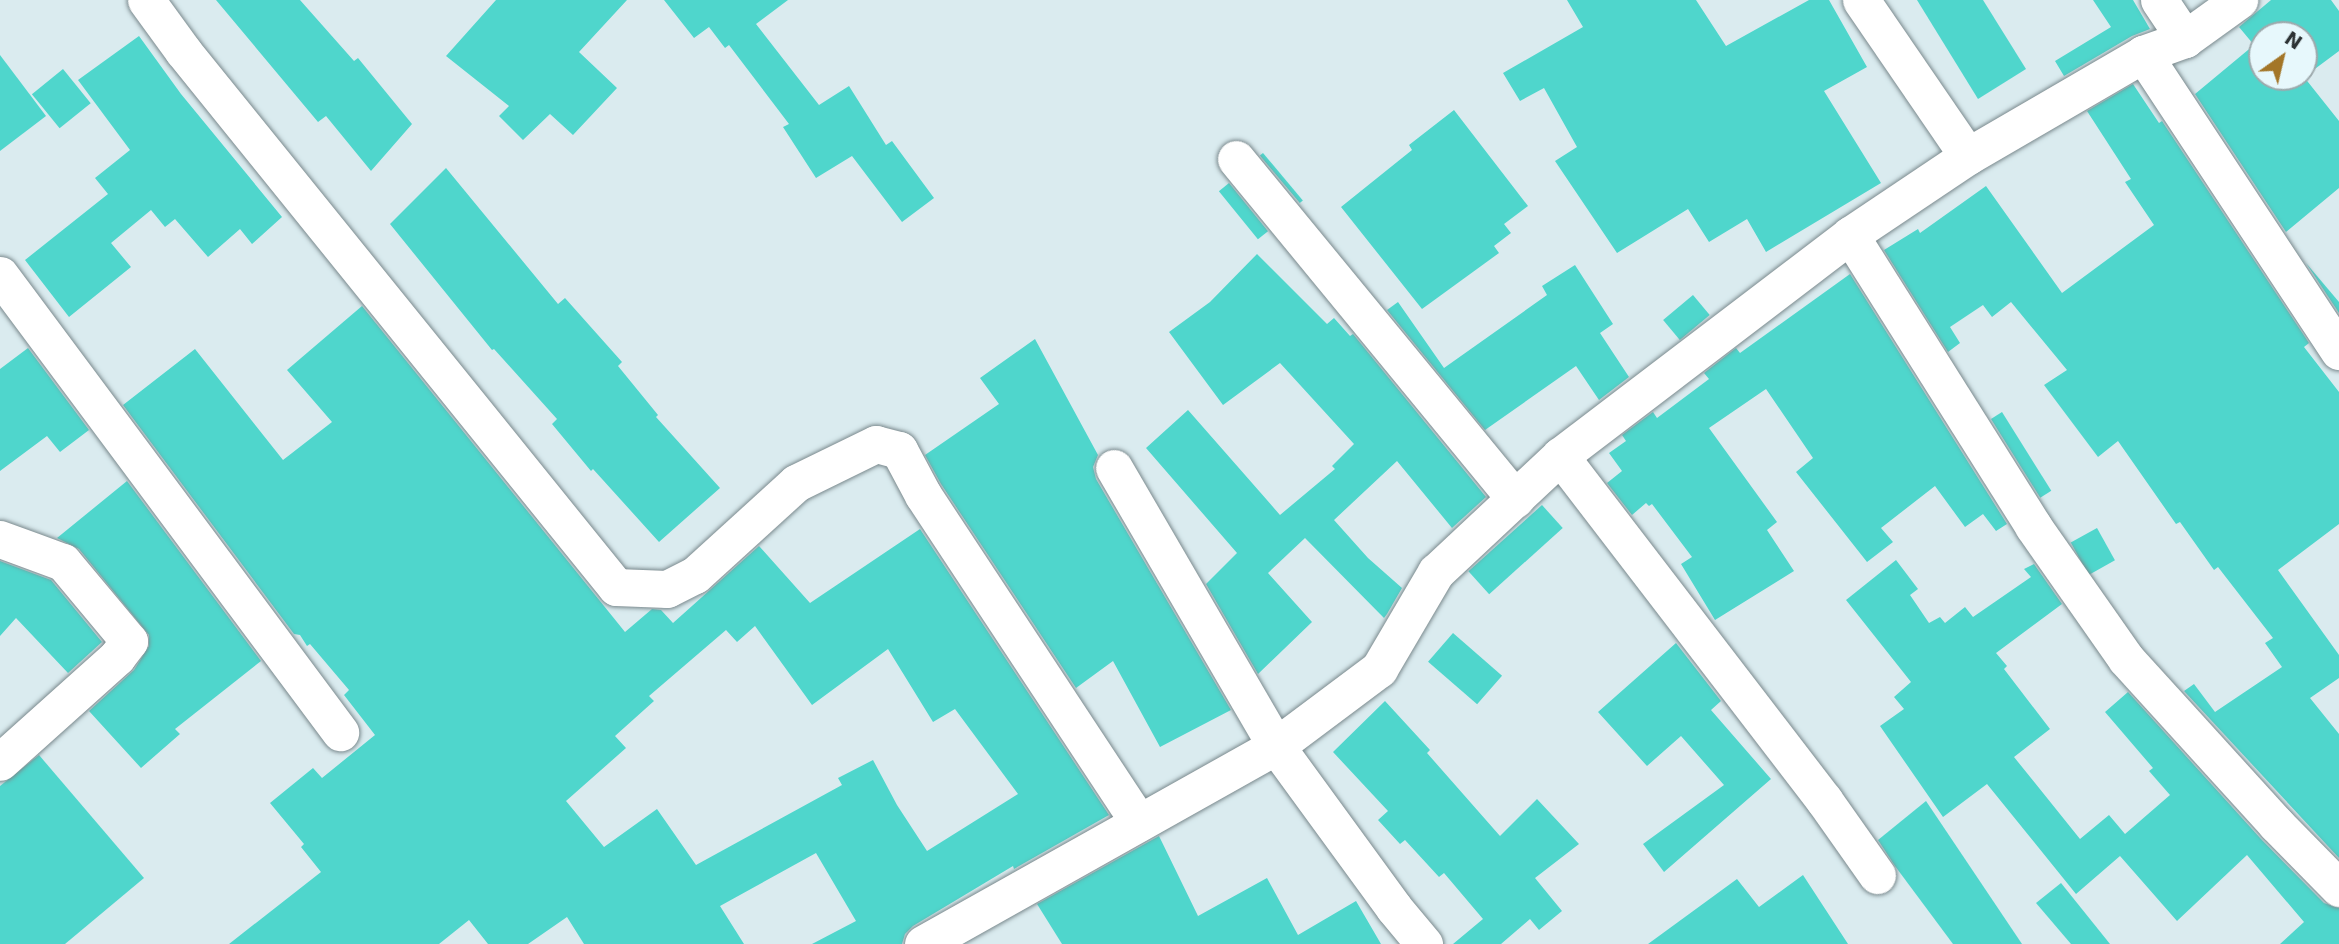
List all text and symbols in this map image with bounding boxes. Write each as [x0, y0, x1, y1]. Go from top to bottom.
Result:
north arrow [2248, 21, 2318, 91]
text: N [2281, 27, 2306, 54]

